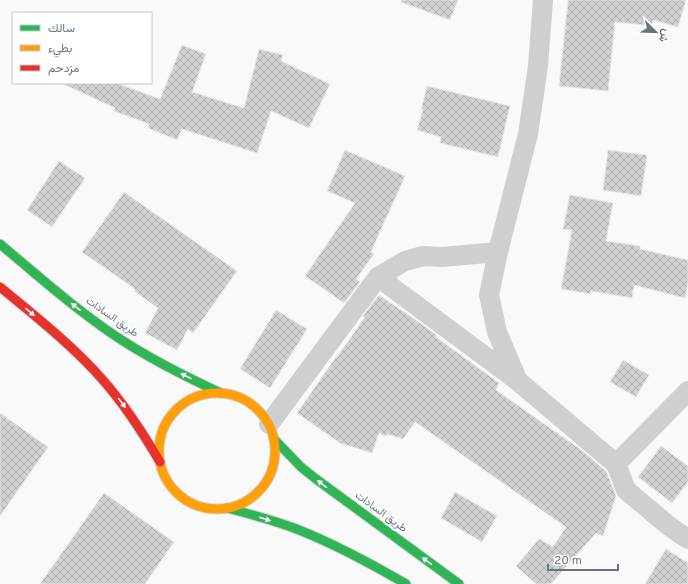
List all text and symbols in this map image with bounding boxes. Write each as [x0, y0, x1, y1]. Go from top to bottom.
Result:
legend [12, 12, 152, 84]
north arrow [636, 12, 676, 52]
text: سالك [48, 21, 75, 37]
text: ش [655, 27, 673, 44]
text: بطيء [48, 41, 72, 58]
text: مزدحم [48, 61, 79, 77]
street label: طريق السادات [83, 294, 141, 340]
one-way arrow [71, 303, 81, 311]
one-way arrow [25, 308, 35, 317]
one-way arrow [180, 373, 191, 380]
one-way arrow [118, 398, 127, 409]
one-way arrow [317, 480, 328, 488]
street label: طريق السادات [352, 488, 410, 536]
one-way arrow [259, 516, 271, 522]
scale bar [548, 546, 618, 572]
text: 20 m [554, 553, 582, 569]
one-way arrow [422, 557, 433, 565]

